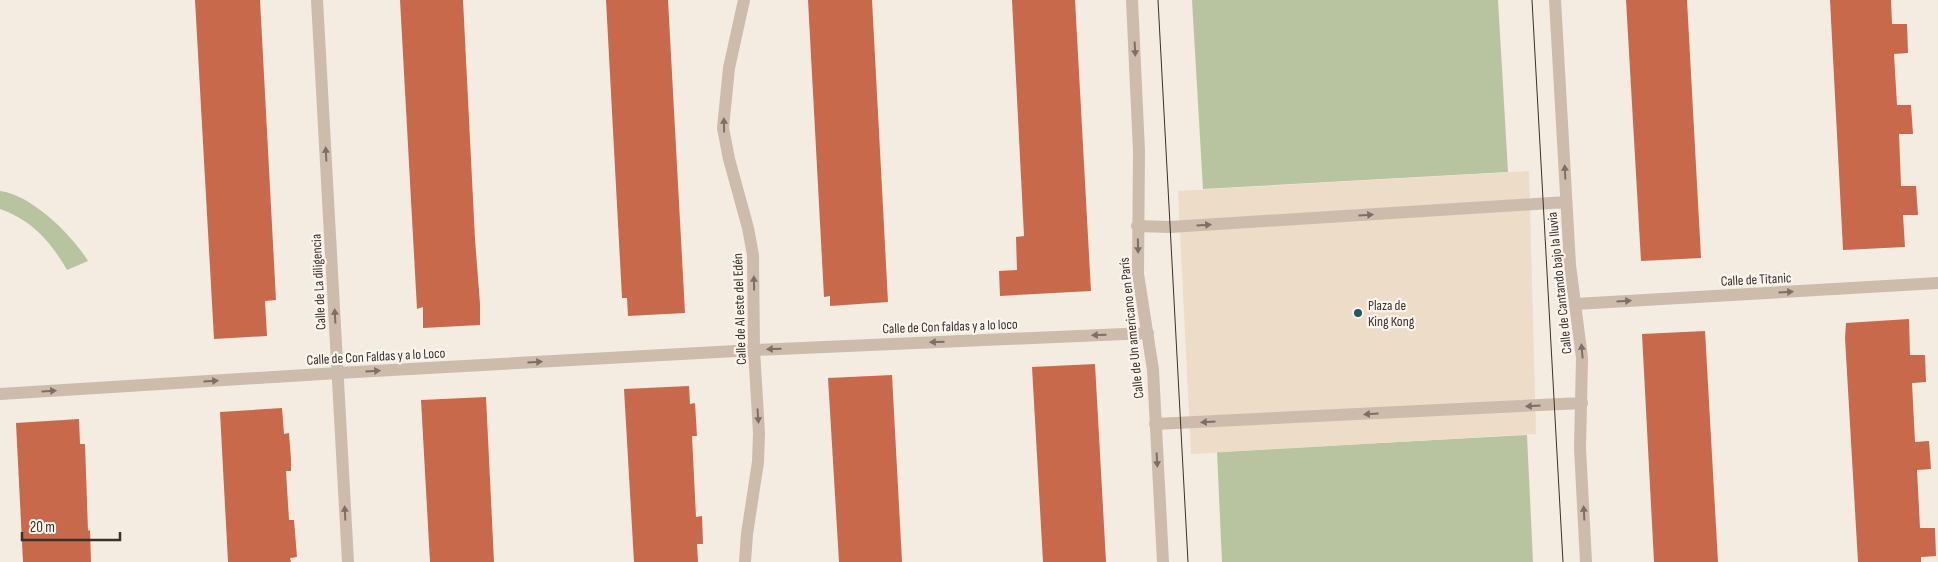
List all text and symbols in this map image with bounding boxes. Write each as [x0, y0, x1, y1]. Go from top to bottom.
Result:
one-way arrow [1131, 41, 1139, 57]
one-way arrow [720, 116, 728, 132]
one-way arrow [321, 146, 329, 162]
one-way arrow [1560, 164, 1568, 180]
one-way arrow [1358, 210, 1374, 218]
street label: Calle de Cantando bajo la lluvia [1544, 211, 1575, 355]
one-way arrow [1196, 220, 1212, 228]
street label: Calle de La diligencia [307, 234, 330, 330]
one-way arrow [1134, 238, 1142, 254]
street label: Calle de Al este del Edén [729, 253, 750, 365]
street label: Calle de Un americano en París [1116, 256, 1147, 399]
street label: Calle de Titanic [1720, 269, 1792, 290]
one-way arrow [750, 275, 758, 291]
one-way arrow [1778, 288, 1794, 296]
place label: Plaza de King Kong [1368, 297, 1415, 330]
one-way arrow [1616, 297, 1632, 305]
marker: Plaza de King Kong [1352, 307, 1364, 319]
one-way arrow [330, 308, 338, 324]
street label: Calle de Con faldas y a lo loco [882, 316, 1018, 337]
one-way arrow [1091, 331, 1107, 339]
one-way arrow [928, 338, 944, 346]
one-way arrow [1577, 343, 1585, 359]
street label: Calle de Con Faldas y a lo Loco [306, 344, 446, 369]
one-way arrow [766, 345, 782, 353]
one-way arrow [528, 357, 544, 365]
one-way arrow [365, 366, 381, 374]
one-way arrow [203, 376, 219, 384]
one-way arrow [41, 387, 57, 395]
one-way arrow [1525, 402, 1541, 410]
one-way arrow [754, 408, 762, 424]
one-way arrow [1362, 410, 1378, 418]
one-way arrow [1200, 418, 1216, 426]
one-way arrow [1154, 452, 1162, 468]
one-way arrow [341, 505, 349, 521]
one-way arrow [1579, 505, 1587, 521]
scale bar [22, 510, 120, 542]
text: 20 m [30, 518, 55, 537]

